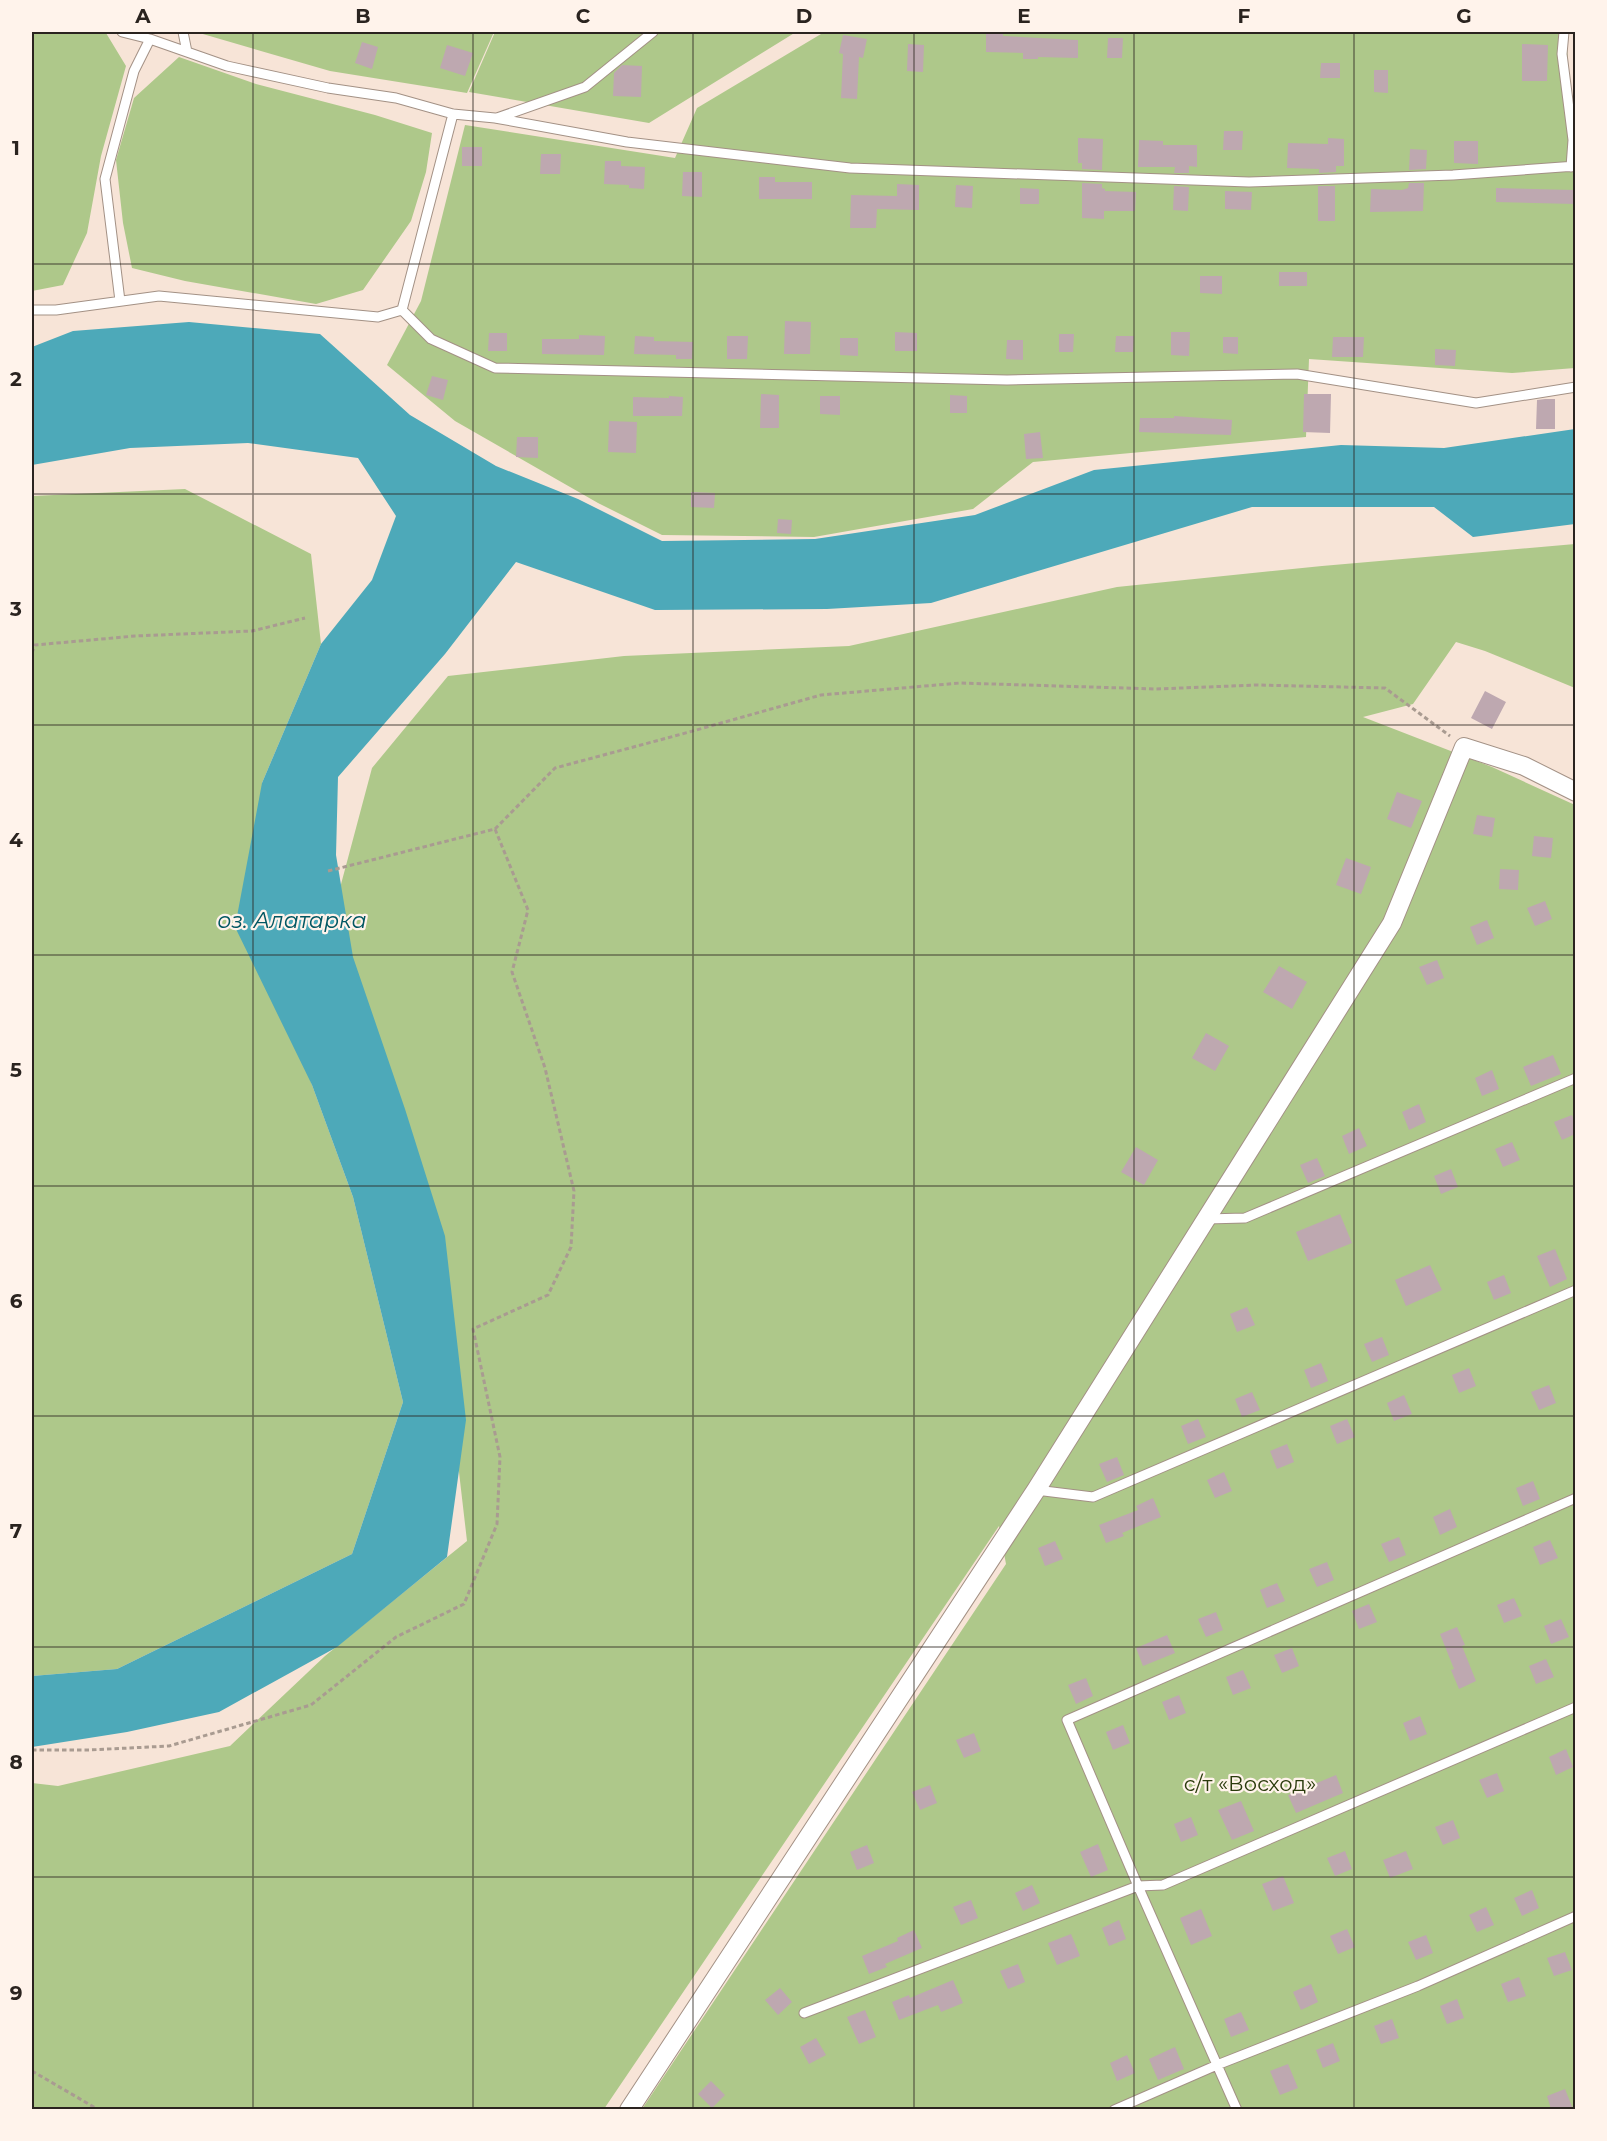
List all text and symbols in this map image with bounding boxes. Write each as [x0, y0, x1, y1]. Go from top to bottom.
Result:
text: A [134, 4, 151, 28]
text: B [355, 4, 371, 28]
text: C [576, 4, 591, 28]
text: D [796, 4, 812, 28]
text: E [1017, 4, 1031, 28]
text: F [1238, 4, 1251, 28]
text: G [1456, 4, 1472, 28]
text: 1 [12, 136, 20, 160]
text: 2 [10, 367, 22, 391]
text: 3 [9, 597, 22, 621]
text: 4 [9, 828, 23, 852]
water label: оз. Алатарка [217, 907, 367, 934]
text: 5 [10, 1058, 22, 1082]
text: 6 [10, 1289, 23, 1313]
text: 7 [10, 1519, 22, 1543]
text: 8 [9, 1750, 23, 1774]
park label: с/т «Восход» [1184, 1771, 1316, 1796]
text: 9 [10, 1981, 22, 2005]

